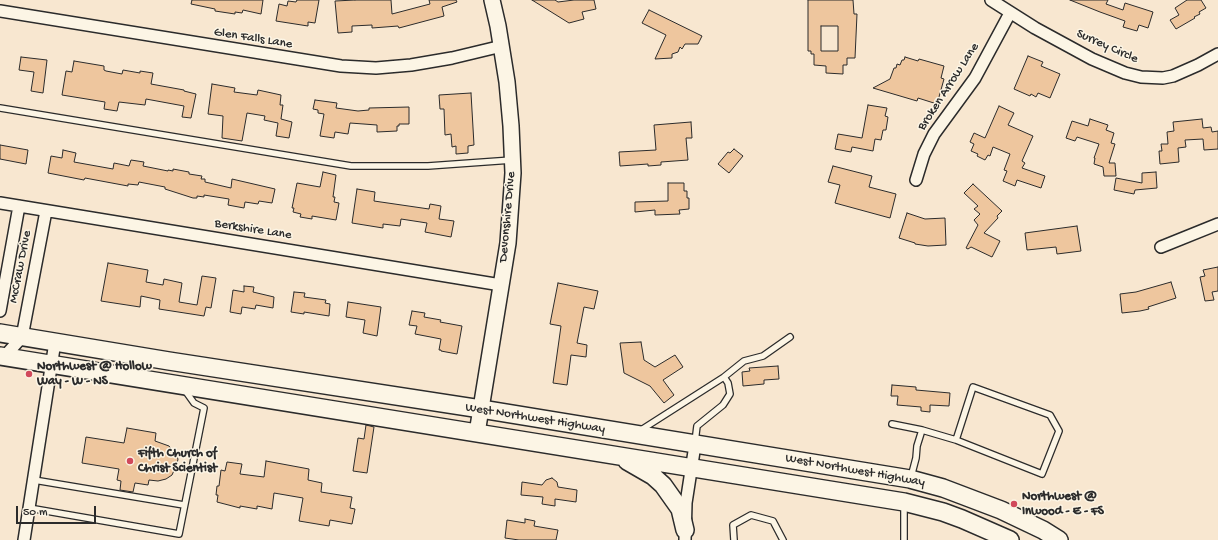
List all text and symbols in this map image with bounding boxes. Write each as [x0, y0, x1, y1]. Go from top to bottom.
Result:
street label: Glen Falls Lane [213, 25, 293, 53]
street label: Surrey Circle [1074, 26, 1140, 68]
street label: Broken Arrow Lane [915, 40, 983, 134]
street label: Devonshire Drive [496, 171, 520, 263]
street label: Berkshire Lane [213, 216, 293, 244]
street label: McCraw Drive [6, 229, 36, 305]
place label: Northwest @ Hollow Way - W - NS [37, 359, 152, 390]
marker: Northwest @ Hollow Way - W - NS [24, 369, 34, 379]
street label: West Northwest Highway [464, 400, 606, 438]
place label: Fifth Church of Christ Scientist [138, 446, 217, 477]
street label: West Northwest Highway [784, 451, 926, 491]
marker: Fifth Church of Christ Scientist [125, 456, 135, 466]
place label: Northwest @ Inwood - E - FS [1022, 489, 1104, 520]
scale bar [18, 498, 98, 524]
marker: Northwest @ Inwood - E - FS [1009, 499, 1019, 509]
text: 50 m [23, 506, 48, 520]

